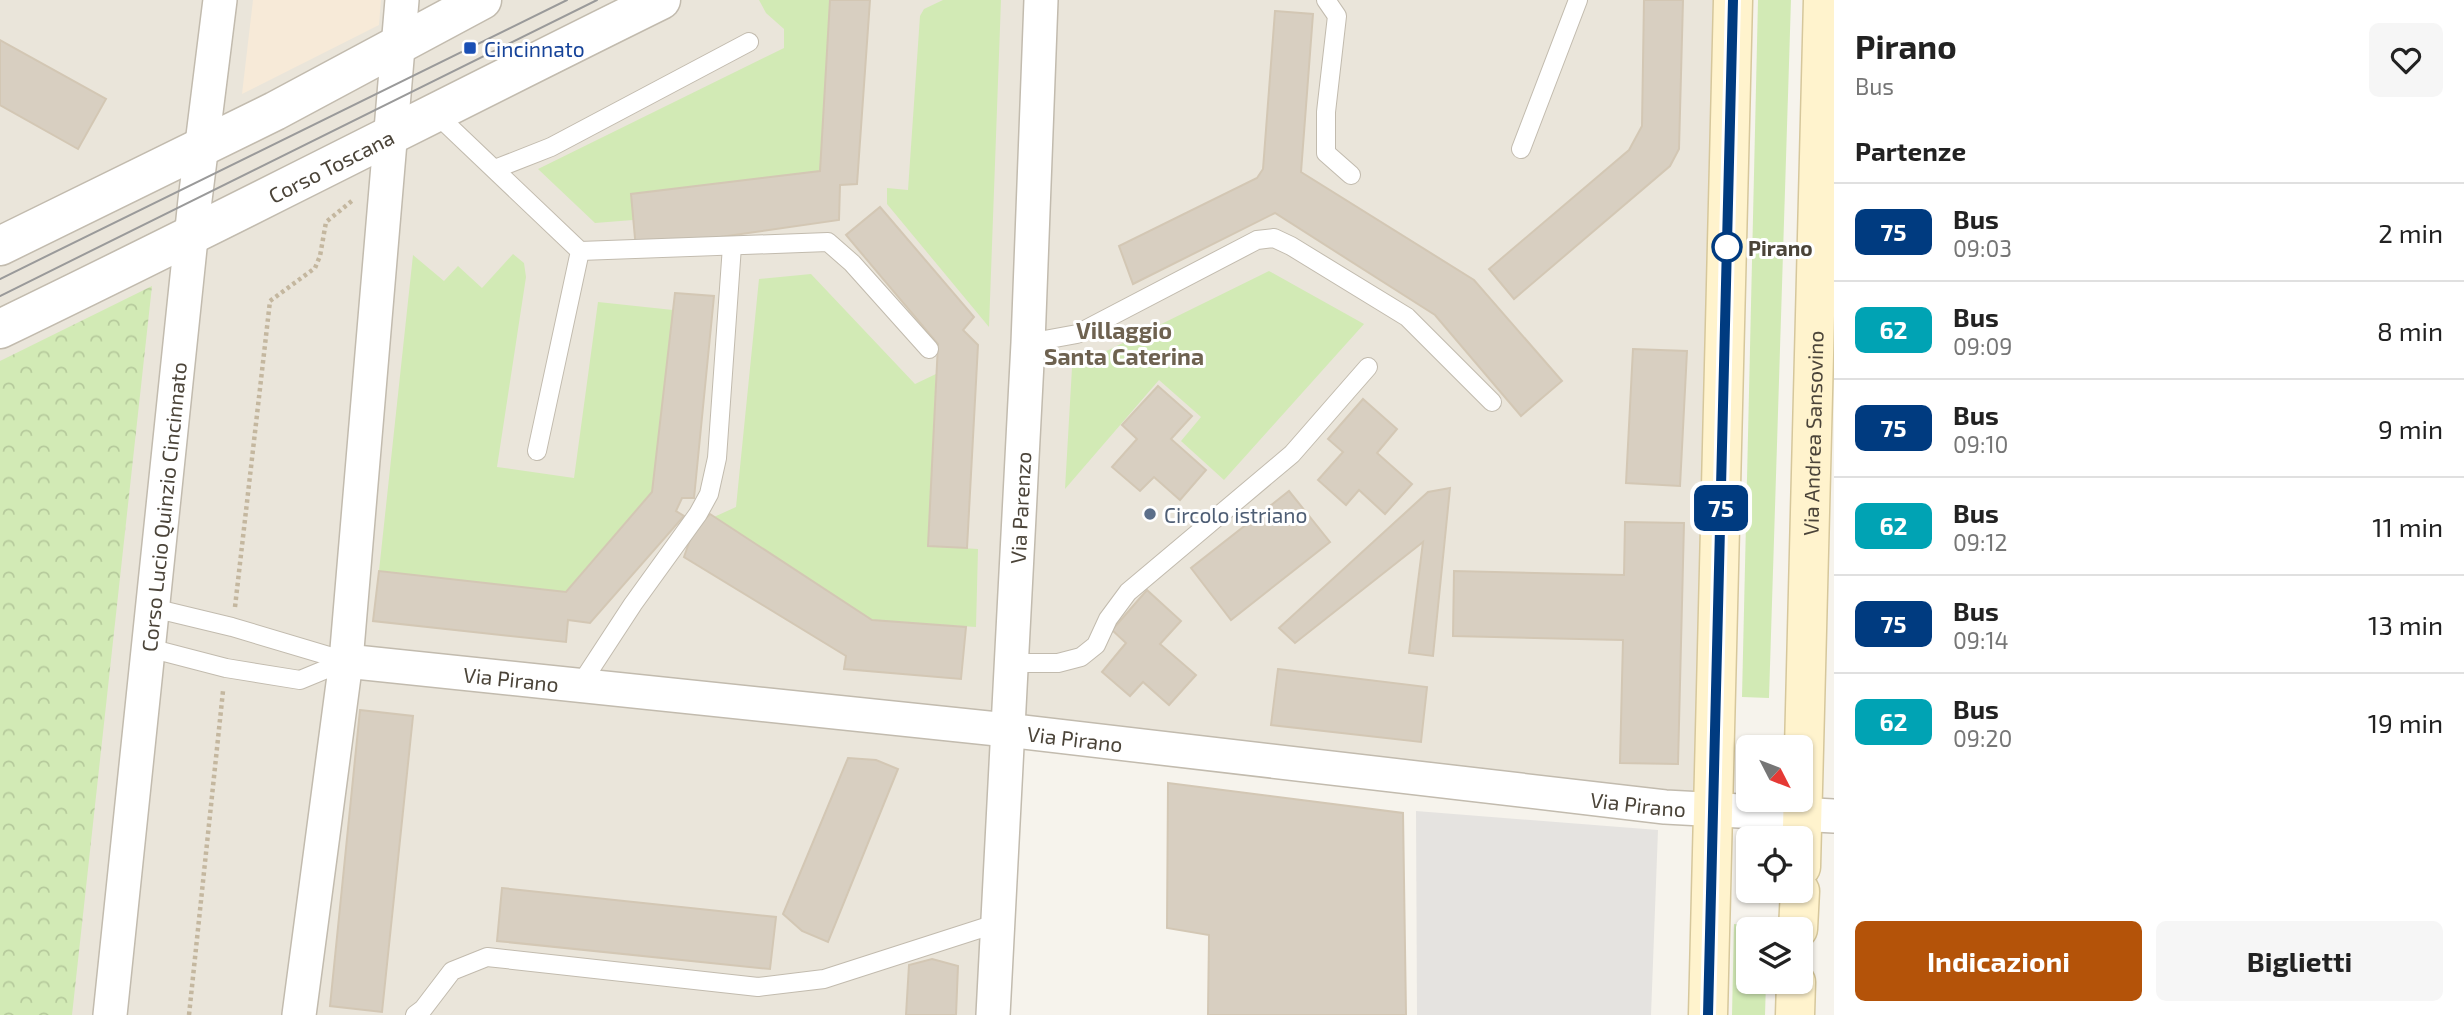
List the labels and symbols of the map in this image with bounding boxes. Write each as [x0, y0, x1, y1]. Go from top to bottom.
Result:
place label: Cincinnato [484, 36, 585, 61]
marker: Cincinnato [462, 40, 478, 56]
street label: Corso Toscana [264, 123, 398, 207]
marker: Pirano [1712, 232, 1742, 262]
place label: Pirano [1748, 235, 1813, 260]
district label: Villaggio Santa Caterina [1044, 316, 1204, 370]
street label: Via Andrea Sansovino [1797, 330, 1827, 536]
street label: Corso Lucio Quinzio Cincinnato [135, 361, 191, 653]
street label: Via Parenzo [1004, 451, 1035, 564]
line badge: 75 [1690, 485, 1752, 531]
place label: Circolo istriano [1164, 502, 1307, 527]
marker: Circolo istriano [1142, 506, 1158, 522]
street label: Via Pirano [462, 661, 560, 696]
street label: Via Pirano [1026, 720, 1124, 756]
north arrow [1736, 735, 1813, 812]
street label: Via Pirano [1589, 786, 1687, 821]

